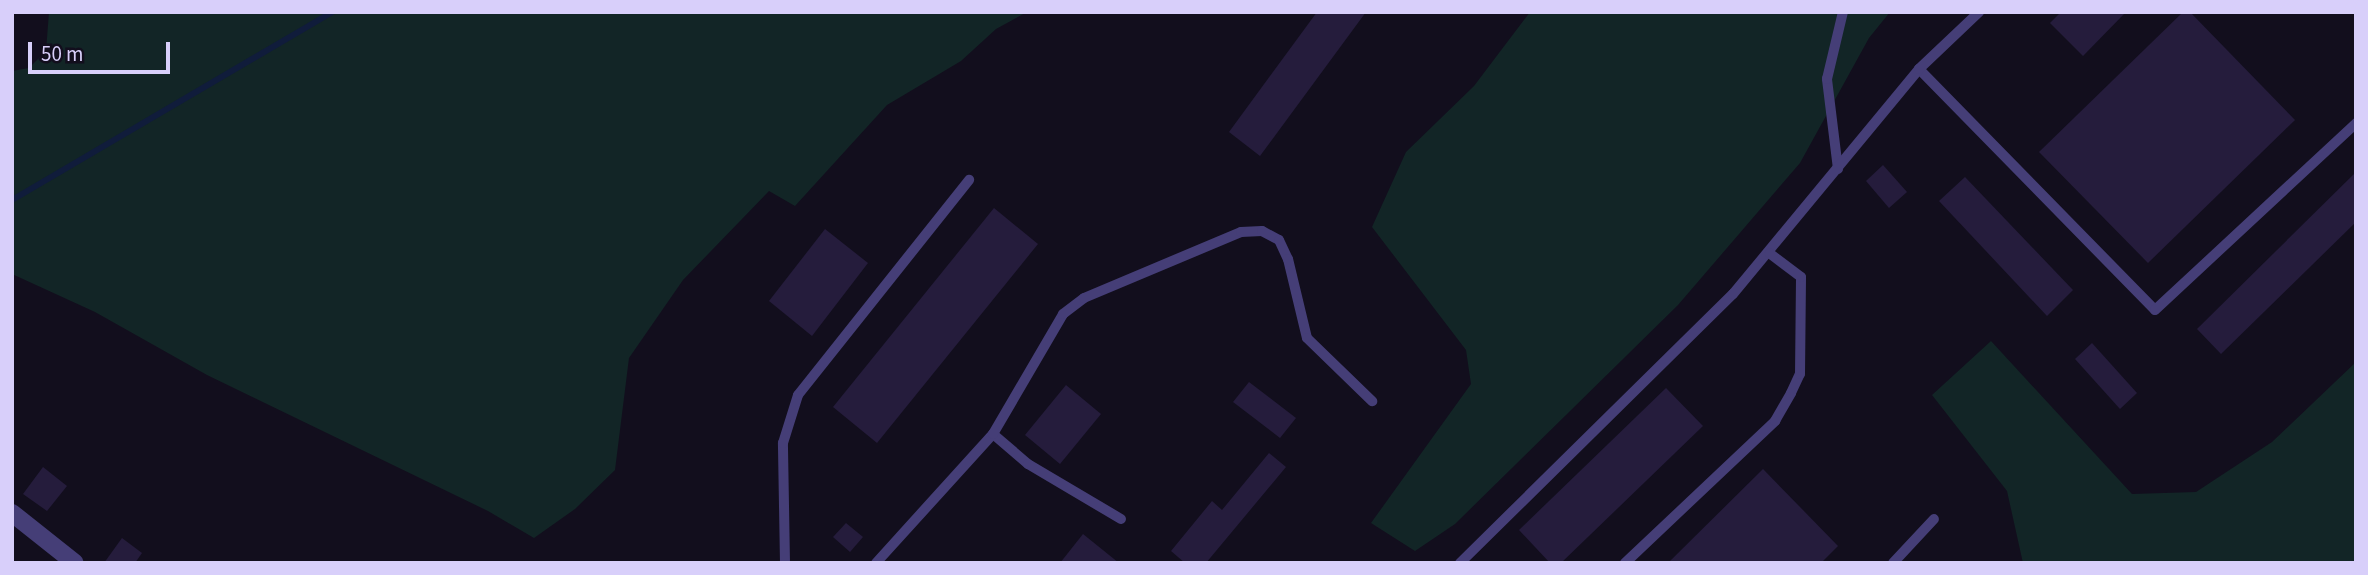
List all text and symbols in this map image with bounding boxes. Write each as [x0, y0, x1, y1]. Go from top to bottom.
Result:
scale bar [32, 28, 173, 72]
text: 50 m [41, 39, 83, 69]

